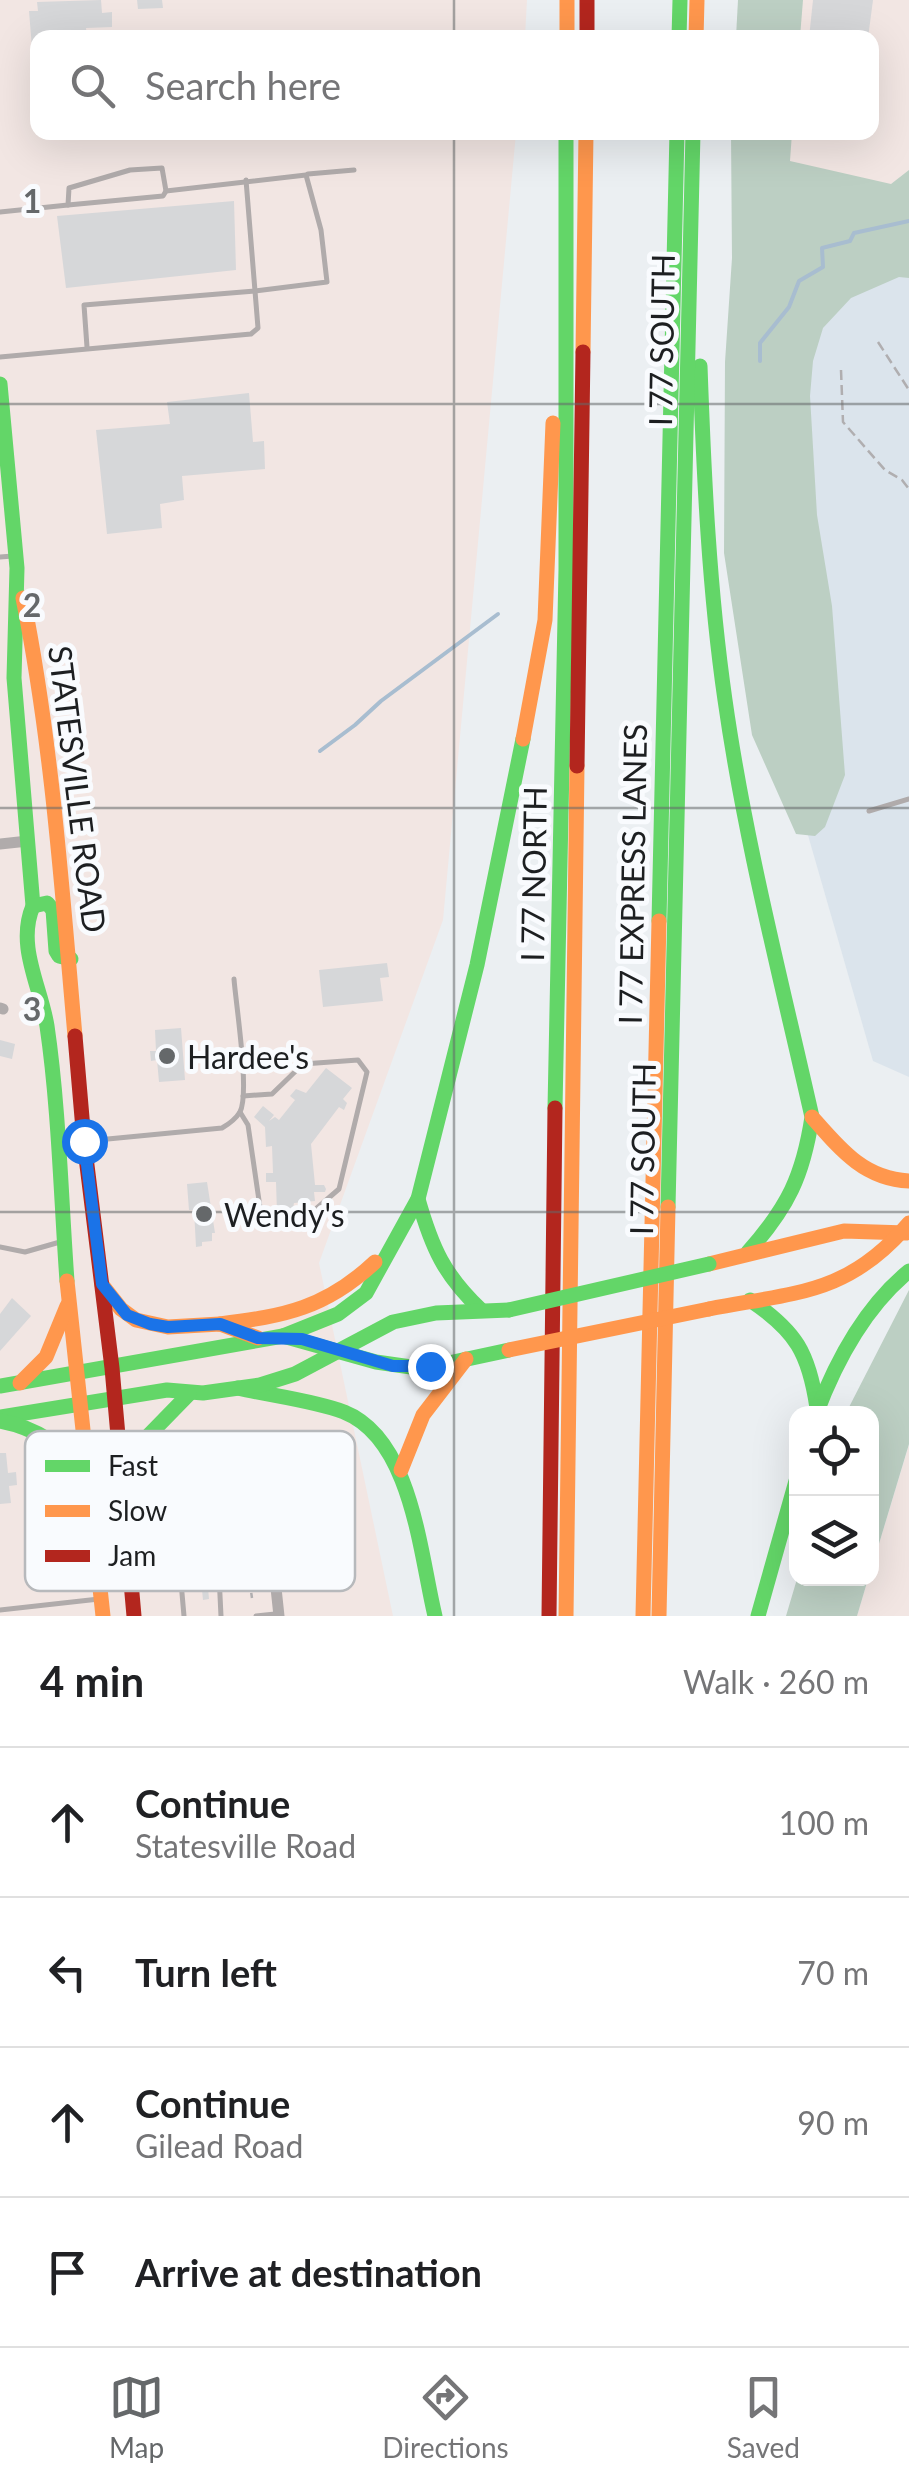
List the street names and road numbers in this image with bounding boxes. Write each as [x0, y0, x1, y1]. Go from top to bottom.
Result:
street label: I 77 SOUTH [640, 254, 682, 426]
street label: STATESVILLE ROAD [41, 643, 115, 935]
street label: I 77 EXPRESS LANES [610, 723, 654, 1025]
street label: I 77 NORTH [512, 786, 554, 962]
street label: I 77 SOUTH [621, 1063, 663, 1235]

